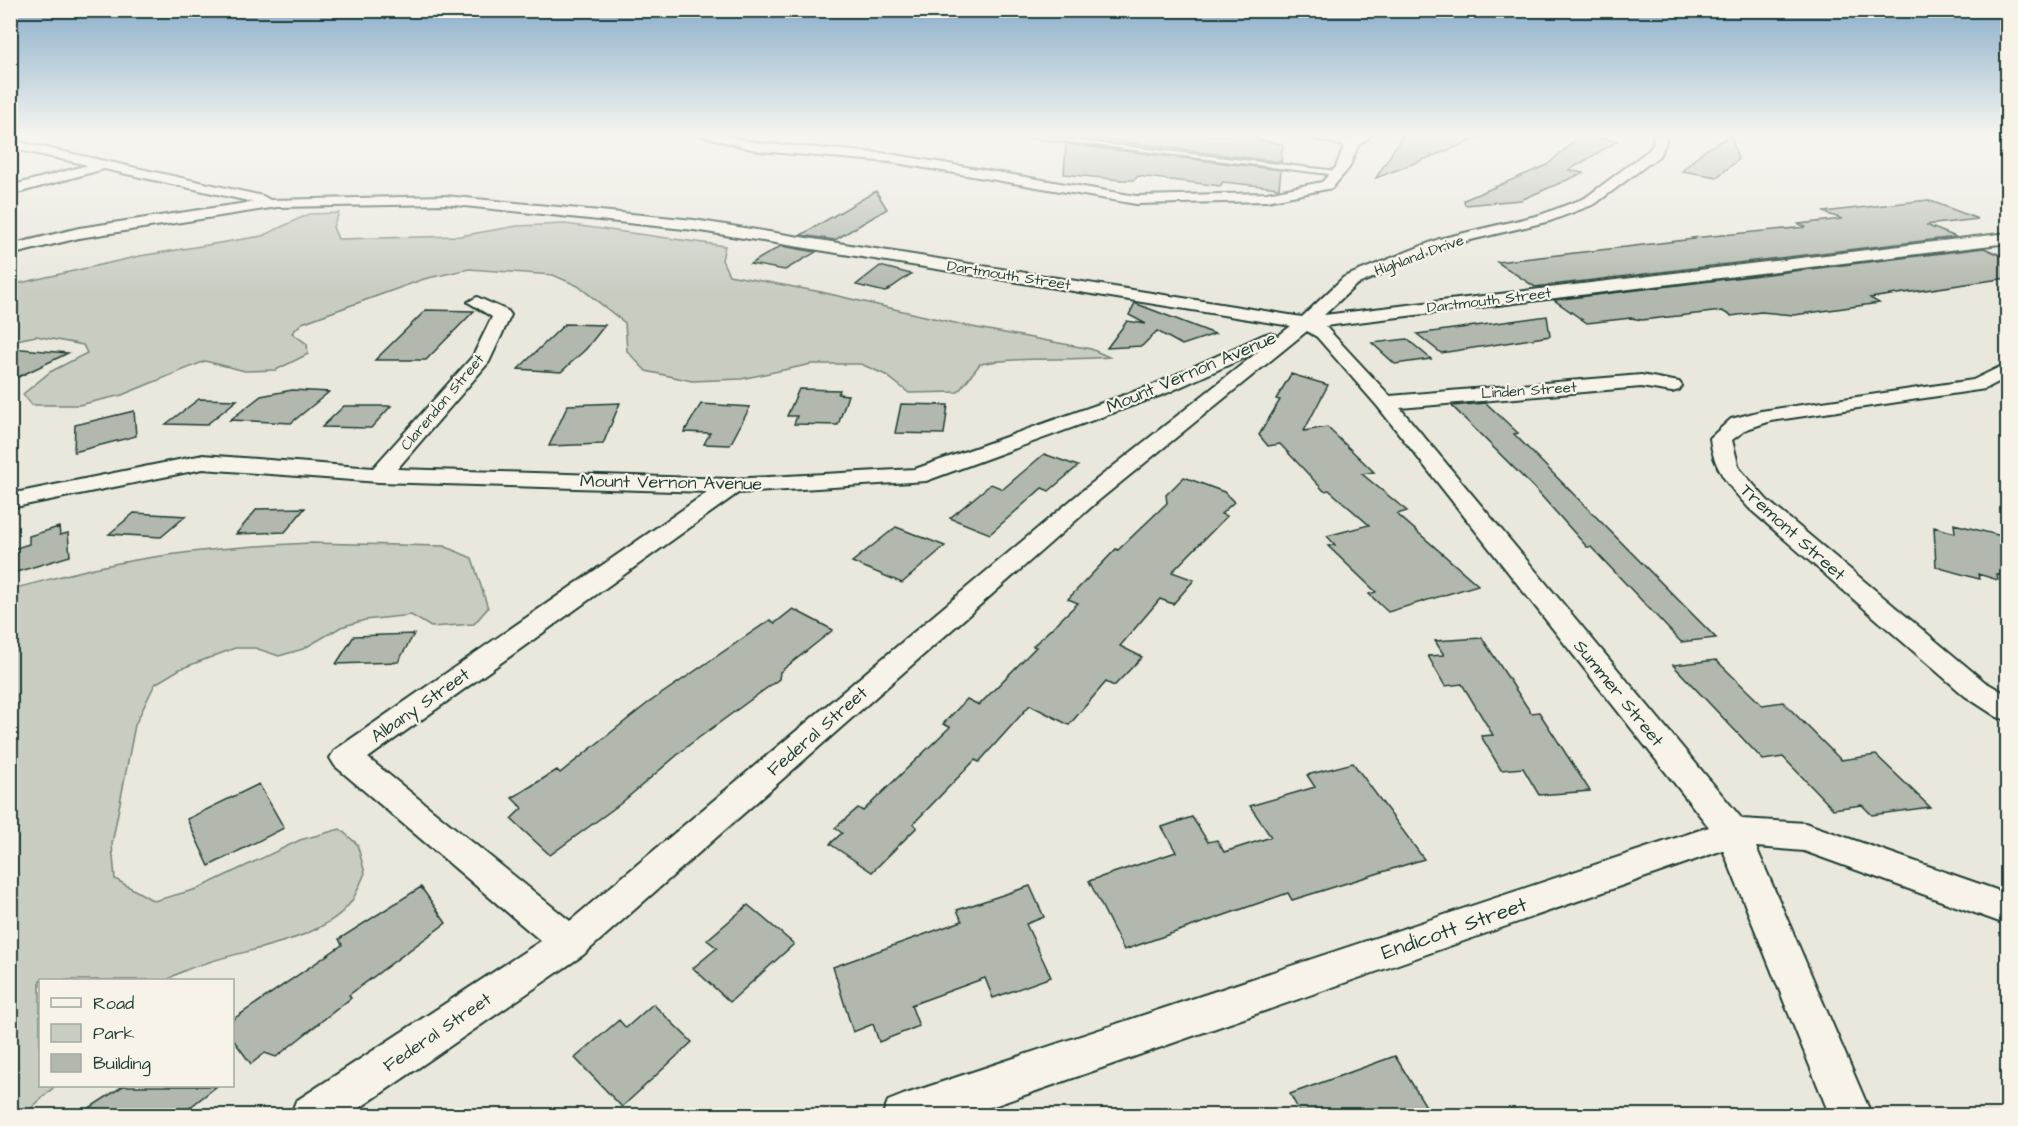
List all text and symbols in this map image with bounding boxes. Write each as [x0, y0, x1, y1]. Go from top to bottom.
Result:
street label: Highland Drive [1371, 230, 1467, 282]
street label: Dartmouth Street [945, 255, 1072, 296]
street label: Dartmouth Street [1426, 282, 1552, 319]
street label: Mount Vernon Avenue [1102, 325, 1280, 420]
street label: Clarendon Street [396, 349, 489, 455]
street label: Linden Street [1481, 377, 1578, 404]
street label: Mount Vernon Avenue [580, 468, 763, 497]
street label: Tremont Street [1734, 478, 1851, 587]
street label: Summer Street [1568, 634, 1670, 753]
street label: Albany Street [366, 662, 476, 750]
street label: Federal Street [762, 680, 874, 782]
street label: Endicott Street [1378, 890, 1531, 967]
legend [39, 979, 234, 1087]
street label: Federal Street [378, 986, 497, 1078]
text: Road [93, 991, 134, 1016]
text: Park [93, 1021, 135, 1046]
text: Building [93, 1051, 151, 1077]

